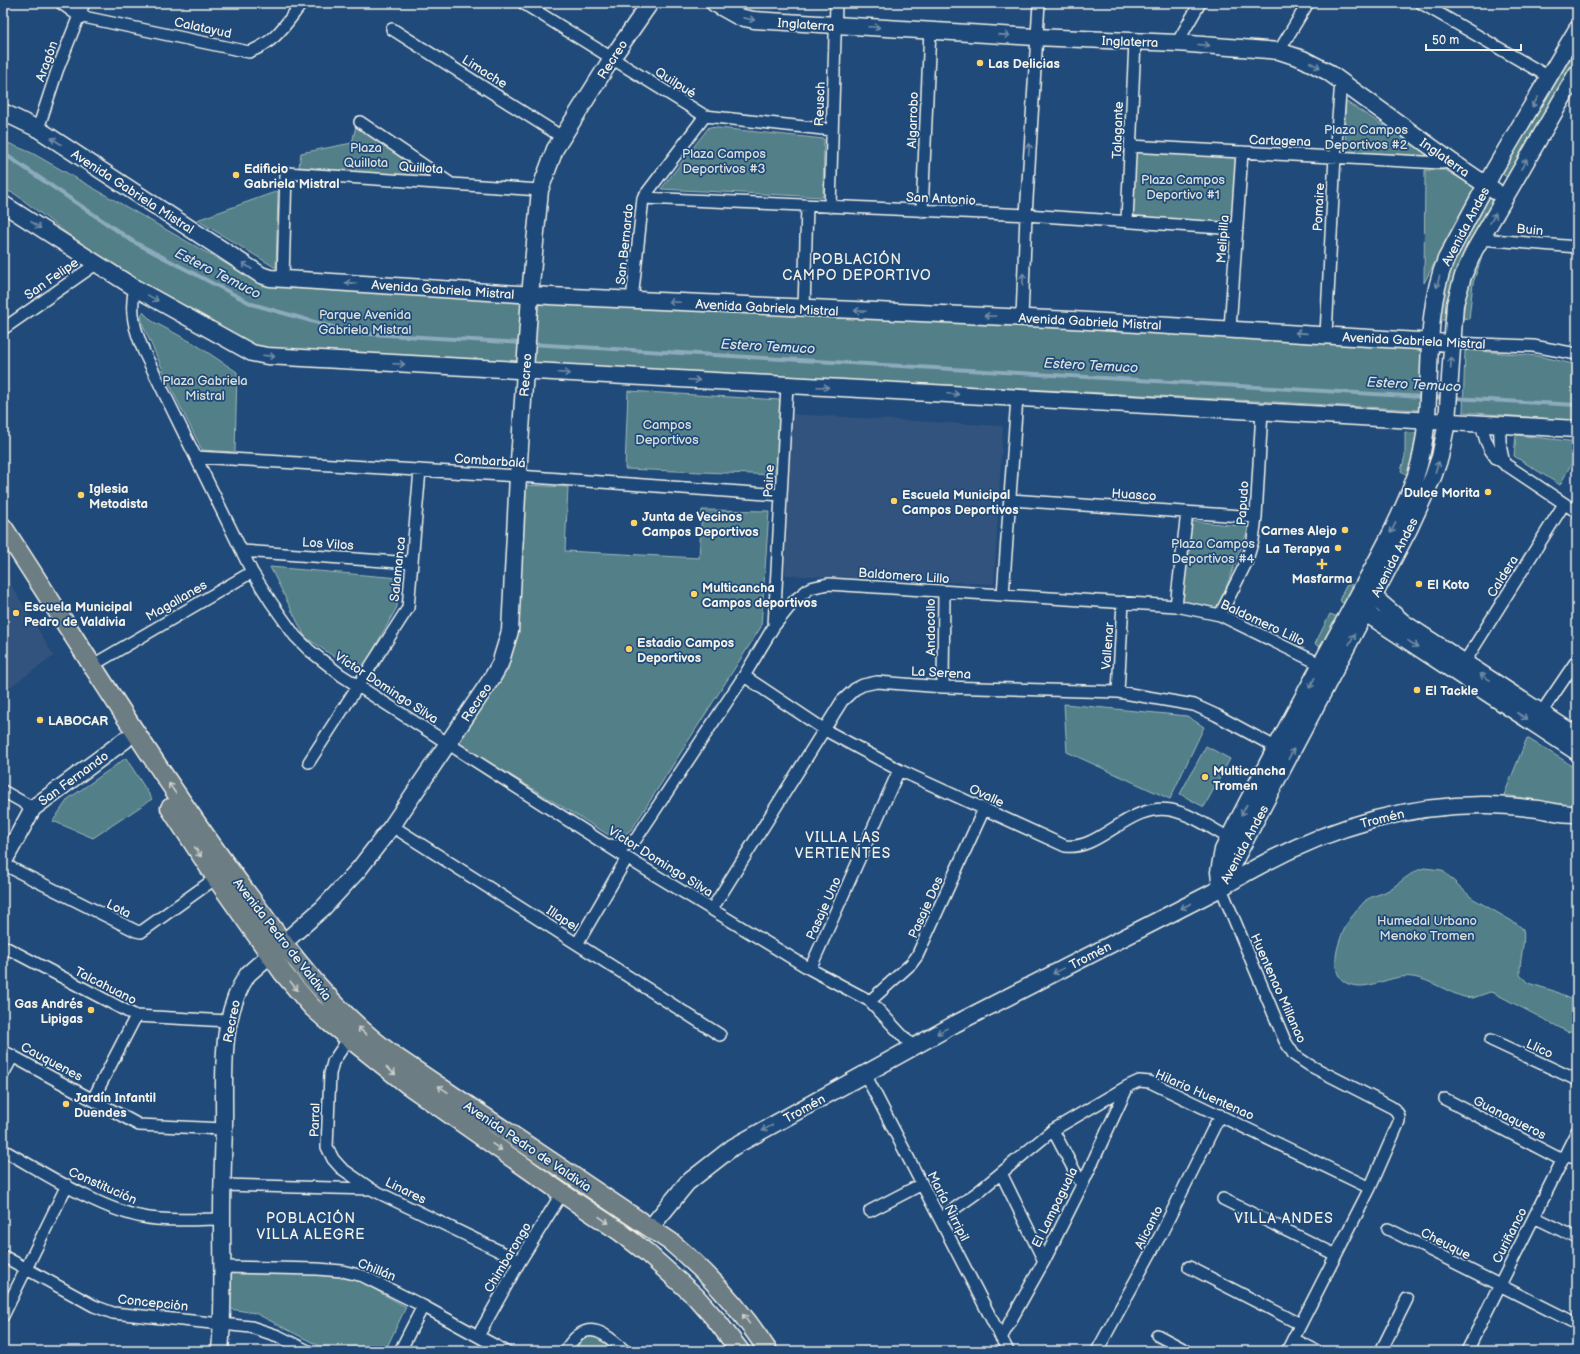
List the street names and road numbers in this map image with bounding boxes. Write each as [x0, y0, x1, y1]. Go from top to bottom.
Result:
street label: Calatayud [173, 14, 233, 42]
street label: Inglaterra [777, 15, 835, 35]
street label: Inglaterra [1101, 33, 1159, 51]
street label: Recreo [594, 37, 631, 82]
street label: Aragón [32, 39, 62, 84]
street label: Limache [459, 52, 510, 92]
street label: Quilpué [652, 64, 699, 102]
street label: Reusch [811, 81, 829, 127]
street label: Algarrobo [904, 91, 922, 149]
street label: Talagante [1109, 101, 1127, 159]
street label: Cartagena [1249, 132, 1311, 150]
street label: Inglaterra [1417, 135, 1472, 181]
street label: Avenida Gabriela Mistral [68, 146, 197, 238]
street label: Quillota [398, 158, 444, 178]
street label: Pomaire [1310, 182, 1328, 232]
street label: Avenida Andes [1438, 184, 1494, 269]
street label: San Antonio [906, 189, 976, 209]
street label: San Bernardo [613, 203, 637, 285]
street label: Melipilla [1213, 214, 1233, 264]
street label: Buin [1516, 221, 1544, 239]
street label: San Felipe [21, 254, 82, 303]
street label: Avenida Gabriela Mistral [371, 277, 515, 303]
street label: Avenida Gabriela Mistral [695, 296, 839, 320]
street label: Avenida Gabriela Mistral [1018, 310, 1162, 334]
street label: Avenida Gabriela Mistral [1342, 329, 1486, 353]
street label: Recreo [517, 353, 535, 397]
street label: Combarbalá [454, 451, 526, 471]
street label: Paine [760, 464, 778, 498]
street label: Papudo [1233, 480, 1253, 526]
street label: Huasco [1111, 485, 1157, 505]
street label: Avenida Andes [1368, 515, 1422, 600]
street label: Los Vilos [302, 534, 355, 554]
street label: Salamanca [387, 536, 409, 602]
street label: Caldera [1484, 553, 1522, 600]
street label: Baldomero Lillo [858, 565, 950, 587]
street label: Magallanes [143, 577, 210, 625]
street label: Baldomero Lillo [1218, 596, 1307, 649]
street label: Andacollo [923, 598, 939, 656]
street label: Vallenar [1098, 622, 1118, 670]
street label: Víctor Domingo Silva [332, 648, 441, 727]
street label: La Serena [911, 663, 971, 683]
street label: Recreo [458, 680, 496, 725]
street label: San Fernando [35, 748, 112, 810]
street label: Ovalle [967, 781, 1007, 811]
street label: Avenida Andes [1217, 802, 1273, 887]
street label: Tromén [1359, 806, 1406, 832]
street label: Víctor Domingo Silva [605, 823, 716, 901]
street label: Pasaje Dos [905, 873, 947, 941]
street label: Pasaje Uno [803, 874, 845, 942]
street label: Avenida Pedro de Valdivia [230, 875, 335, 1004]
street label: Lota [104, 896, 133, 922]
street label: Illapel [543, 903, 582, 935]
street label: Huentenao Millanao [1247, 931, 1309, 1046]
street label: Tromén [1067, 939, 1114, 973]
street label: Talcahuano [72, 963, 139, 1008]
street label: Recreo [220, 998, 244, 1044]
street label: Llico [1524, 1036, 1556, 1062]
street label: Cauquenes [18, 1039, 86, 1085]
street label: Hilario Huentenao [1153, 1066, 1257, 1124]
street label: Tromén [781, 1091, 828, 1127]
street label: Guanaqueros [1470, 1093, 1549, 1143]
street label: Avenida Pedro de Valdivia [461, 1098, 594, 1196]
street label: Parral [306, 1102, 324, 1138]
street label: Constitución [66, 1164, 139, 1208]
street label: El Lampaguala [1029, 1165, 1081, 1250]
street label: María Ñirripil [924, 1168, 973, 1244]
street label: Linares [382, 1174, 429, 1208]
street label: Alicanto [1131, 1203, 1167, 1252]
street label: Curiñanco [1489, 1205, 1531, 1266]
street label: Chimbarongo [481, 1219, 535, 1296]
street label: Cheuque [1418, 1225, 1473, 1263]
street label: Chillán [355, 1255, 398, 1285]
street label: Concepción [117, 1291, 189, 1315]

